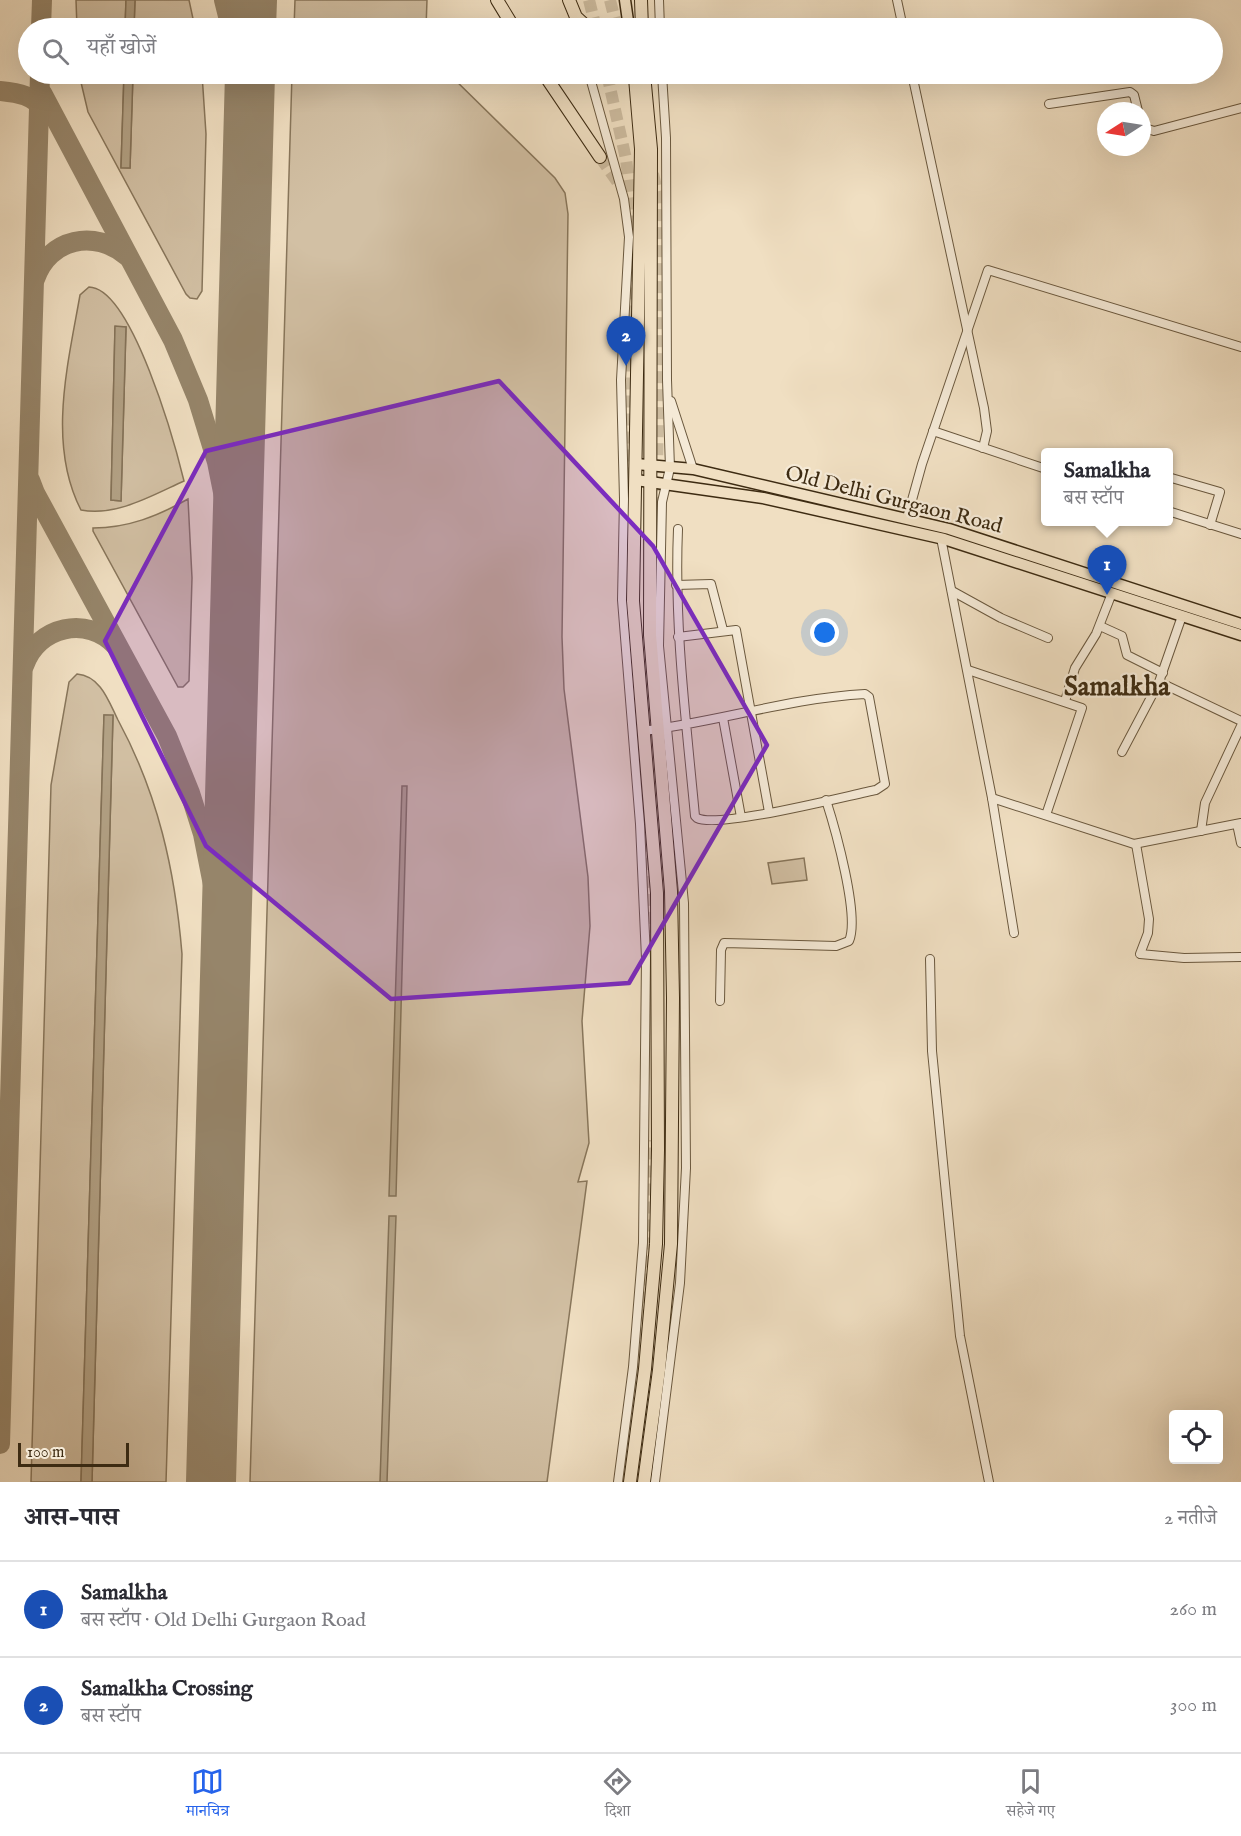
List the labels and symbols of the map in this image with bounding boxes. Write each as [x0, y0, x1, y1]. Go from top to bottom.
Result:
north arrow [1097, 102, 1151, 156]
pin: 2 [606, 316, 646, 366]
street label: Old Delhi Gurgaon Road [782, 460, 1006, 541]
pin: 1 [1088, 546, 1126, 595]
your location [810, 618, 839, 647]
district label: Samalkha [1064, 671, 1171, 705]
scale bar [18, 1440, 129, 1468]

